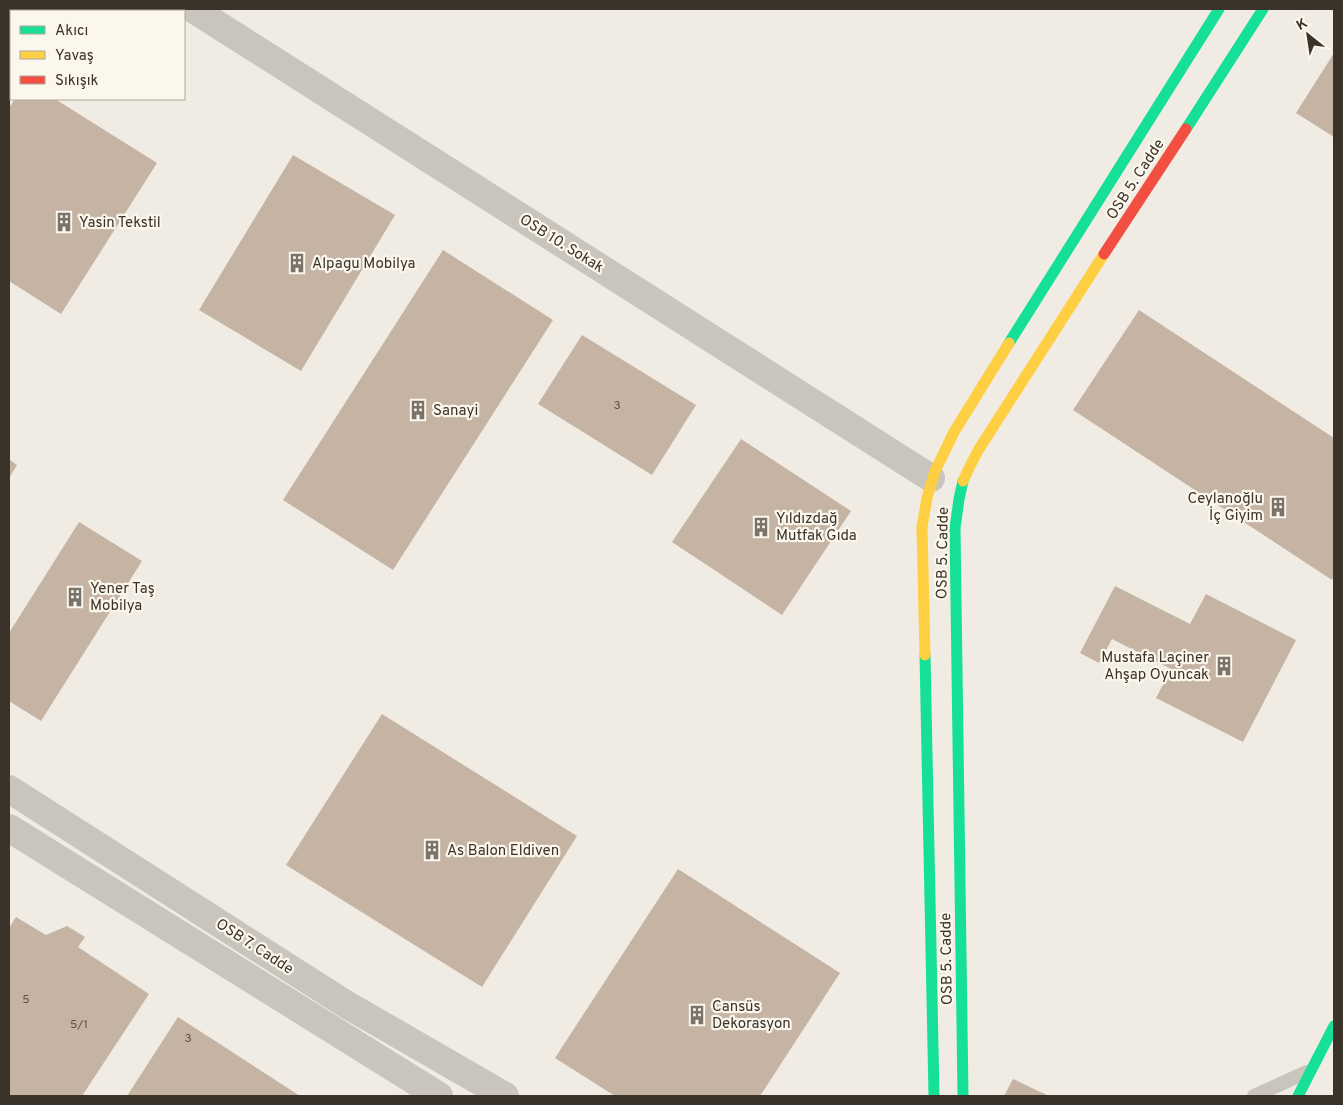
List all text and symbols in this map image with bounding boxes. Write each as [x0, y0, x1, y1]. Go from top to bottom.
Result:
legend [10, 10, 185, 100]
north arrow [1283, 10, 1333, 60]
text: K [1294, 15, 1311, 35]
text: Akıcı [55, 22, 88, 41]
text: Yavaş [55, 47, 94, 66]
text: Sıkışık [55, 72, 99, 91]
street label: OSB 5. Cadde [1103, 136, 1169, 224]
building icon: Yasin Tekstil [53, 211, 75, 233]
street label: OSB 10. Sokak [515, 211, 607, 278]
place label: Yasin Tekstil [79, 214, 161, 233]
building icon: Alpagu Mobilya [286, 252, 308, 274]
place label: Alpagu Mobilya [312, 255, 415, 274]
house number: 3 [613, 398, 621, 414]
building icon: Sanayi [407, 399, 429, 421]
place label: Sanayi [433, 402, 478, 421]
place label: Ceylanoğlu İç Giyim [1187, 490, 1263, 526]
building icon: Ceylanoğlu İç Giyim [1267, 496, 1289, 518]
street label: OSB 5. Cadde [933, 507, 954, 599]
place label: Yıldızdağ Mutfak Gıda [776, 510, 857, 546]
building icon: Yıldızdağ Mutfak Gıda [750, 516, 772, 538]
place label: Yener Taş Mobilya [90, 580, 155, 616]
building icon: Yener Taş Mobilya [64, 586, 86, 608]
place label: Mustafa Laçiner Ahşap Oyuncak [1101, 649, 1209, 685]
building icon: Mustafa Laçiner Ahşap Oyuncak [1213, 655, 1235, 677]
building icon: As Balon Eldiven [421, 839, 443, 861]
place label: As Balon Eldiven [447, 842, 559, 861]
street label: OSB 5. Cadde [937, 913, 958, 1005]
street label: OSB 7. Cadde [212, 915, 297, 979]
house number: 5 [22, 992, 30, 1008]
place label: Cansüs Dekorasyon [712, 998, 791, 1034]
building icon: Cansüs Dekorasyon [686, 1004, 708, 1026]
house number: 5/1 [70, 1017, 88, 1033]
house number: 3 [184, 1031, 192, 1047]

